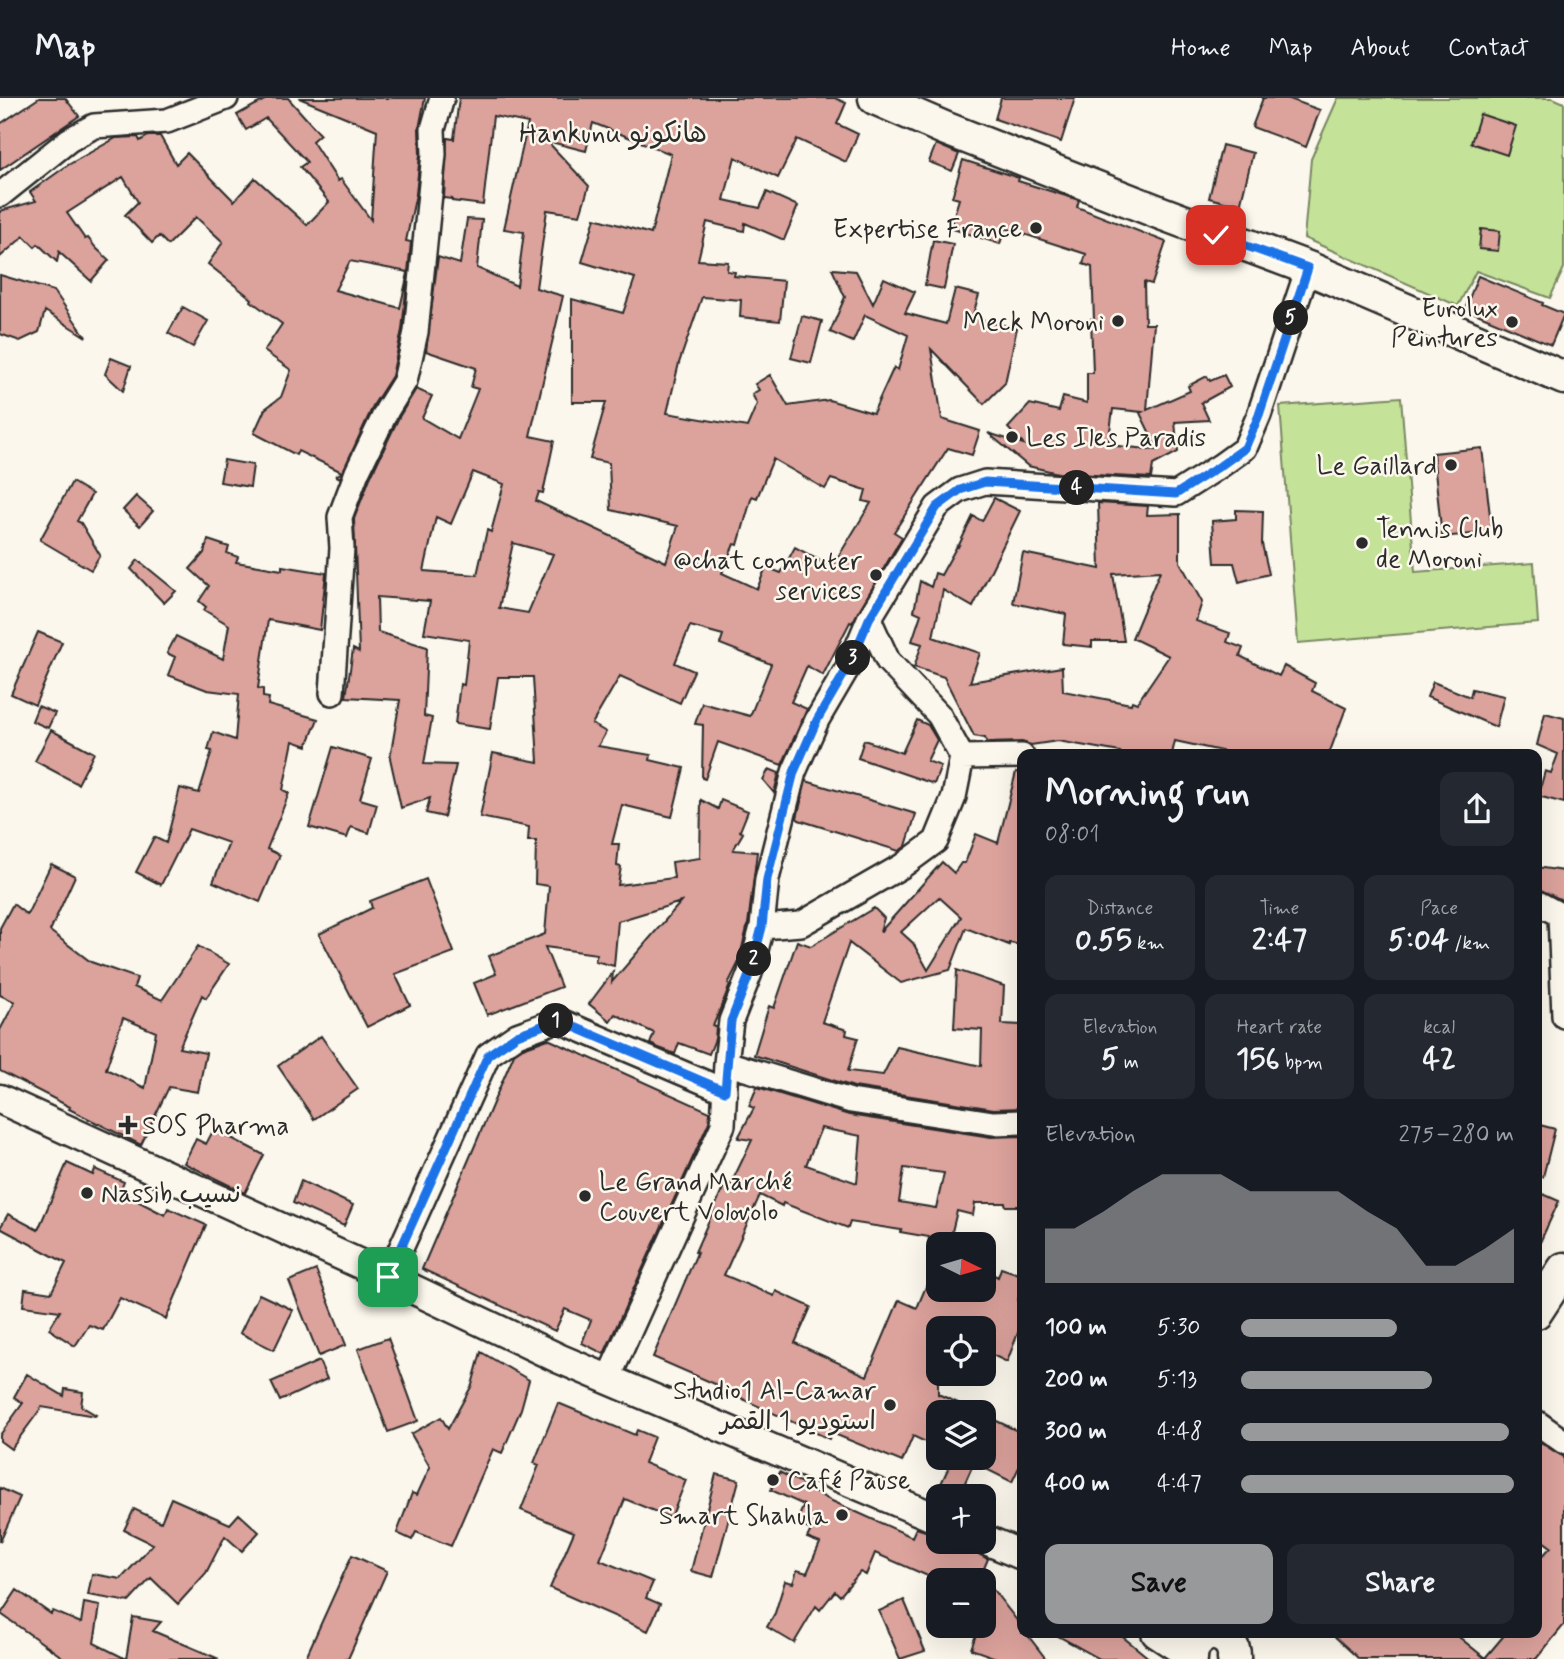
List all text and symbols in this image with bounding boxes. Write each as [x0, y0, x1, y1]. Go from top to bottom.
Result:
text: Map [35, 26, 95, 70]
text: Home [1171, 33, 1231, 64]
text: Map [1269, 33, 1313, 64]
text: About [1351, 33, 1410, 64]
text: Contact [1448, 33, 1529, 64]
district label: Hankunu هانكونو [519, 116, 707, 153]
pin [1186, 205, 1246, 265]
place label: Expertise France [833, 213, 1022, 247]
icon: check [1197, 216, 1235, 254]
marker: Expertise France [1028, 220, 1044, 236]
place label: Eurolux Peintures [1391, 292, 1498, 356]
pin: 5 [1274, 300, 1308, 336]
text: 5 [1285, 305, 1296, 330]
place label: Meck Moroni [963, 306, 1104, 340]
marker: Meck Moroni [1110, 313, 1126, 329]
marker: Eurolux Peintures [1504, 314, 1520, 330]
place label: Les Iles Paradis [1026, 422, 1206, 456]
marker: Les Iles Paradis [1004, 429, 1020, 445]
place label: Le Gaillard [1316, 450, 1437, 484]
marker: Le Gaillard [1443, 457, 1459, 473]
pin: 4 [1060, 470, 1094, 506]
text: 4 [1071, 475, 1082, 500]
place label: Tennis Club de Moroni [1376, 513, 1503, 577]
marker: Tennis Club de Moroni [1354, 535, 1370, 551]
place label: @chat computer services [673, 545, 863, 609]
marker: @chat computer services [868, 567, 884, 583]
pin: 3 [836, 640, 870, 676]
text: 3 [848, 645, 857, 670]
text: Morning run [1045, 769, 1250, 818]
button: share [1440, 772, 1514, 846]
text: 08:01 [1045, 820, 1099, 850]
text: Distance [1086, 896, 1153, 921]
text: Time [1260, 896, 1299, 921]
text: Pace [1420, 896, 1458, 921]
text: 0.55 [1075, 921, 1132, 960]
text: 2:47 [1252, 921, 1307, 960]
text: 5:04 [1388, 921, 1449, 960]
text: km [1132, 931, 1165, 956]
text: /km [1449, 931, 1490, 956]
pin: 2 [736, 942, 772, 976]
text: 2 [749, 946, 758, 971]
pin: 1 [538, 1004, 574, 1038]
text: 1 [551, 1008, 560, 1033]
text: Elevation [1082, 1015, 1157, 1040]
text: Heart rate [1237, 1015, 1322, 1040]
text: kcal [1423, 1015, 1455, 1040]
text: 5 [1101, 1040, 1119, 1079]
text: 156 [1236, 1040, 1280, 1079]
text: 42 [1423, 1040, 1456, 1079]
text: m [1119, 1050, 1139, 1075]
text: bpm [1280, 1050, 1323, 1075]
place label: SOS Pharma [142, 1110, 289, 1144]
marker: SOS Pharma [120, 1117, 136, 1133]
text: Elevation [1045, 1120, 1136, 1150]
text: 275–280 m [1398, 1120, 1514, 1150]
place label: Le Grand Marché Couvert Volovolo [599, 1166, 792, 1230]
place label: Nassib نسيب [101, 1178, 241, 1212]
marker: Nassib نسيب [79, 1185, 95, 1201]
marker: Le Grand Marché Couvert Volovolo [577, 1188, 593, 1204]
north arrow [926, 1232, 996, 1302]
map controls [926, 1232, 996, 1638]
pin [358, 1247, 418, 1307]
icon: arrive [369, 1258, 407, 1296]
text: 100 m [1045, 1313, 1107, 1343]
text: 5:30 [1157, 1313, 1201, 1343]
button: locate [926, 1316, 996, 1386]
text: 200 m [1045, 1365, 1108, 1395]
text: 5:13 [1157, 1365, 1197, 1395]
place label: Studio1 Al-Camar استوديو 1 القمر [673, 1375, 877, 1439]
marker: Studio1 Al-Camar استوديو 1 القمر [882, 1397, 898, 1413]
button: layers [926, 1400, 996, 1470]
text: 300 m [1045, 1417, 1107, 1447]
text: 4:48 [1157, 1417, 1203, 1447]
place label: Café Pause [787, 1465, 910, 1499]
text: 400 m [1045, 1469, 1110, 1499]
text: 4:47 [1157, 1469, 1201, 1499]
marker: Café Pause [765, 1472, 781, 1488]
button: + [926, 1484, 996, 1554]
place label: Smart Shahula [659, 1500, 828, 1534]
marker: Smart Shahula [834, 1507, 850, 1523]
button: Save [1045, 1544, 1273, 1624]
button: Share [1287, 1544, 1514, 1624]
button: − [926, 1568, 996, 1638]

